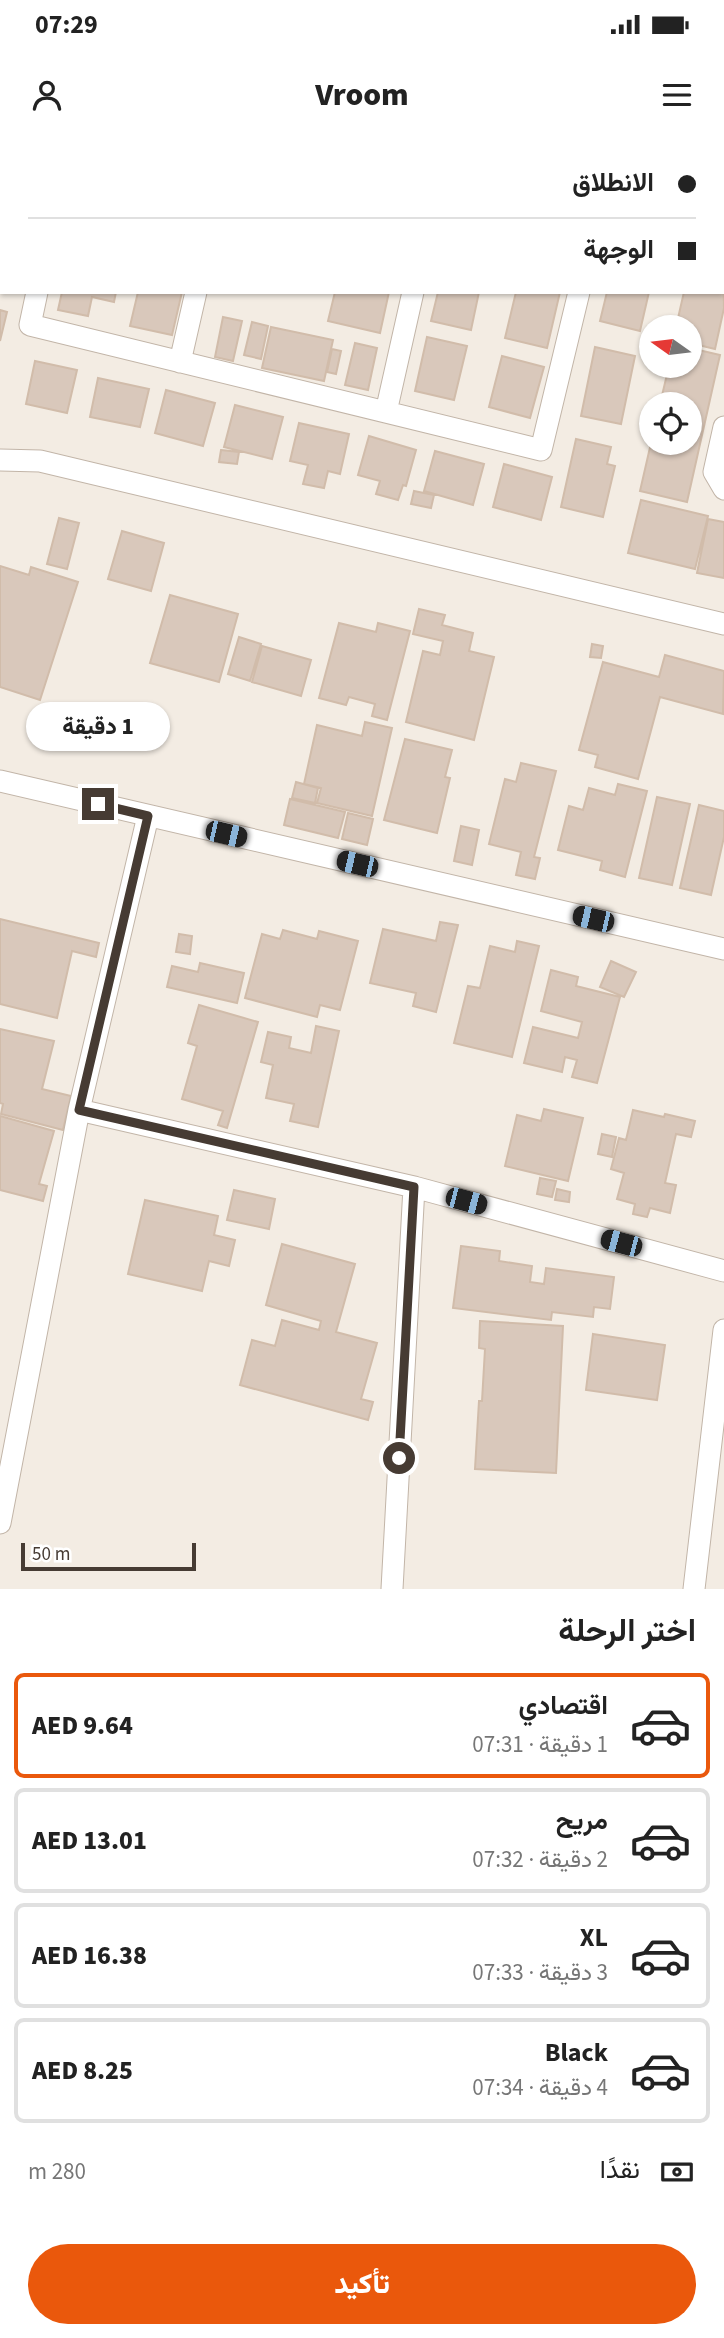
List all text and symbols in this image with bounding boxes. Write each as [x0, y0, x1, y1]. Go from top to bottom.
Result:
text: 07:29 [35, 6, 98, 43]
text: Vroom [315, 72, 409, 118]
icon: person [28, 76, 66, 114]
icon: menu [658, 76, 696, 114]
text: الانطلاق [572, 164, 654, 201]
text: الوجهة [583, 231, 654, 268]
north arrow [639, 315, 702, 378]
map controls [639, 315, 702, 455]
button: locate [639, 392, 702, 455]
callout: 1 دقيقة [26, 702, 170, 752]
text: 1 دقيقة [62, 710, 134, 743]
route end [82, 788, 114, 820]
car [204, 819, 249, 849]
car [335, 849, 380, 879]
car [571, 904, 616, 934]
car [443, 1185, 490, 1217]
car [598, 1227, 645, 1259]
route start [383, 1442, 415, 1474]
scale bar [21, 1540, 196, 1572]
text: 50 m [32, 1541, 70, 1568]
text: اختر الرحلة [558, 1608, 696, 1654]
text: اقتصادي [519, 1687, 608, 1724]
icon: car [629, 1694, 692, 1757]
text: AED 9.64 [32, 1707, 133, 1744]
text: 1 دقيقة · 07:31 [472, 1728, 608, 1761]
text: مريح [556, 1802, 608, 1839]
icon: car [629, 1809, 692, 1872]
text: AED 13.01 [32, 1822, 147, 1859]
text: 2 دقيقة · 07:32 [472, 1843, 608, 1876]
text: XL [580, 1919, 608, 1956]
icon: car [629, 1924, 692, 1987]
text: AED 16.38 [32, 1937, 147, 1974]
text: 3 دقيقة · 07:33 [472, 1956, 608, 1989]
text: Black [545, 2034, 608, 2071]
icon: car [629, 2039, 692, 2102]
text: AED 8.25 [32, 2052, 133, 2089]
text: 4 دقيقة · 07:34 [472, 2071, 608, 2104]
text: نقدًا [600, 2151, 640, 2188]
icon: cash [658, 2153, 696, 2191]
text: 280 m [28, 2155, 86, 2188]
button: تأكيد [28, 2244, 696, 2324]

